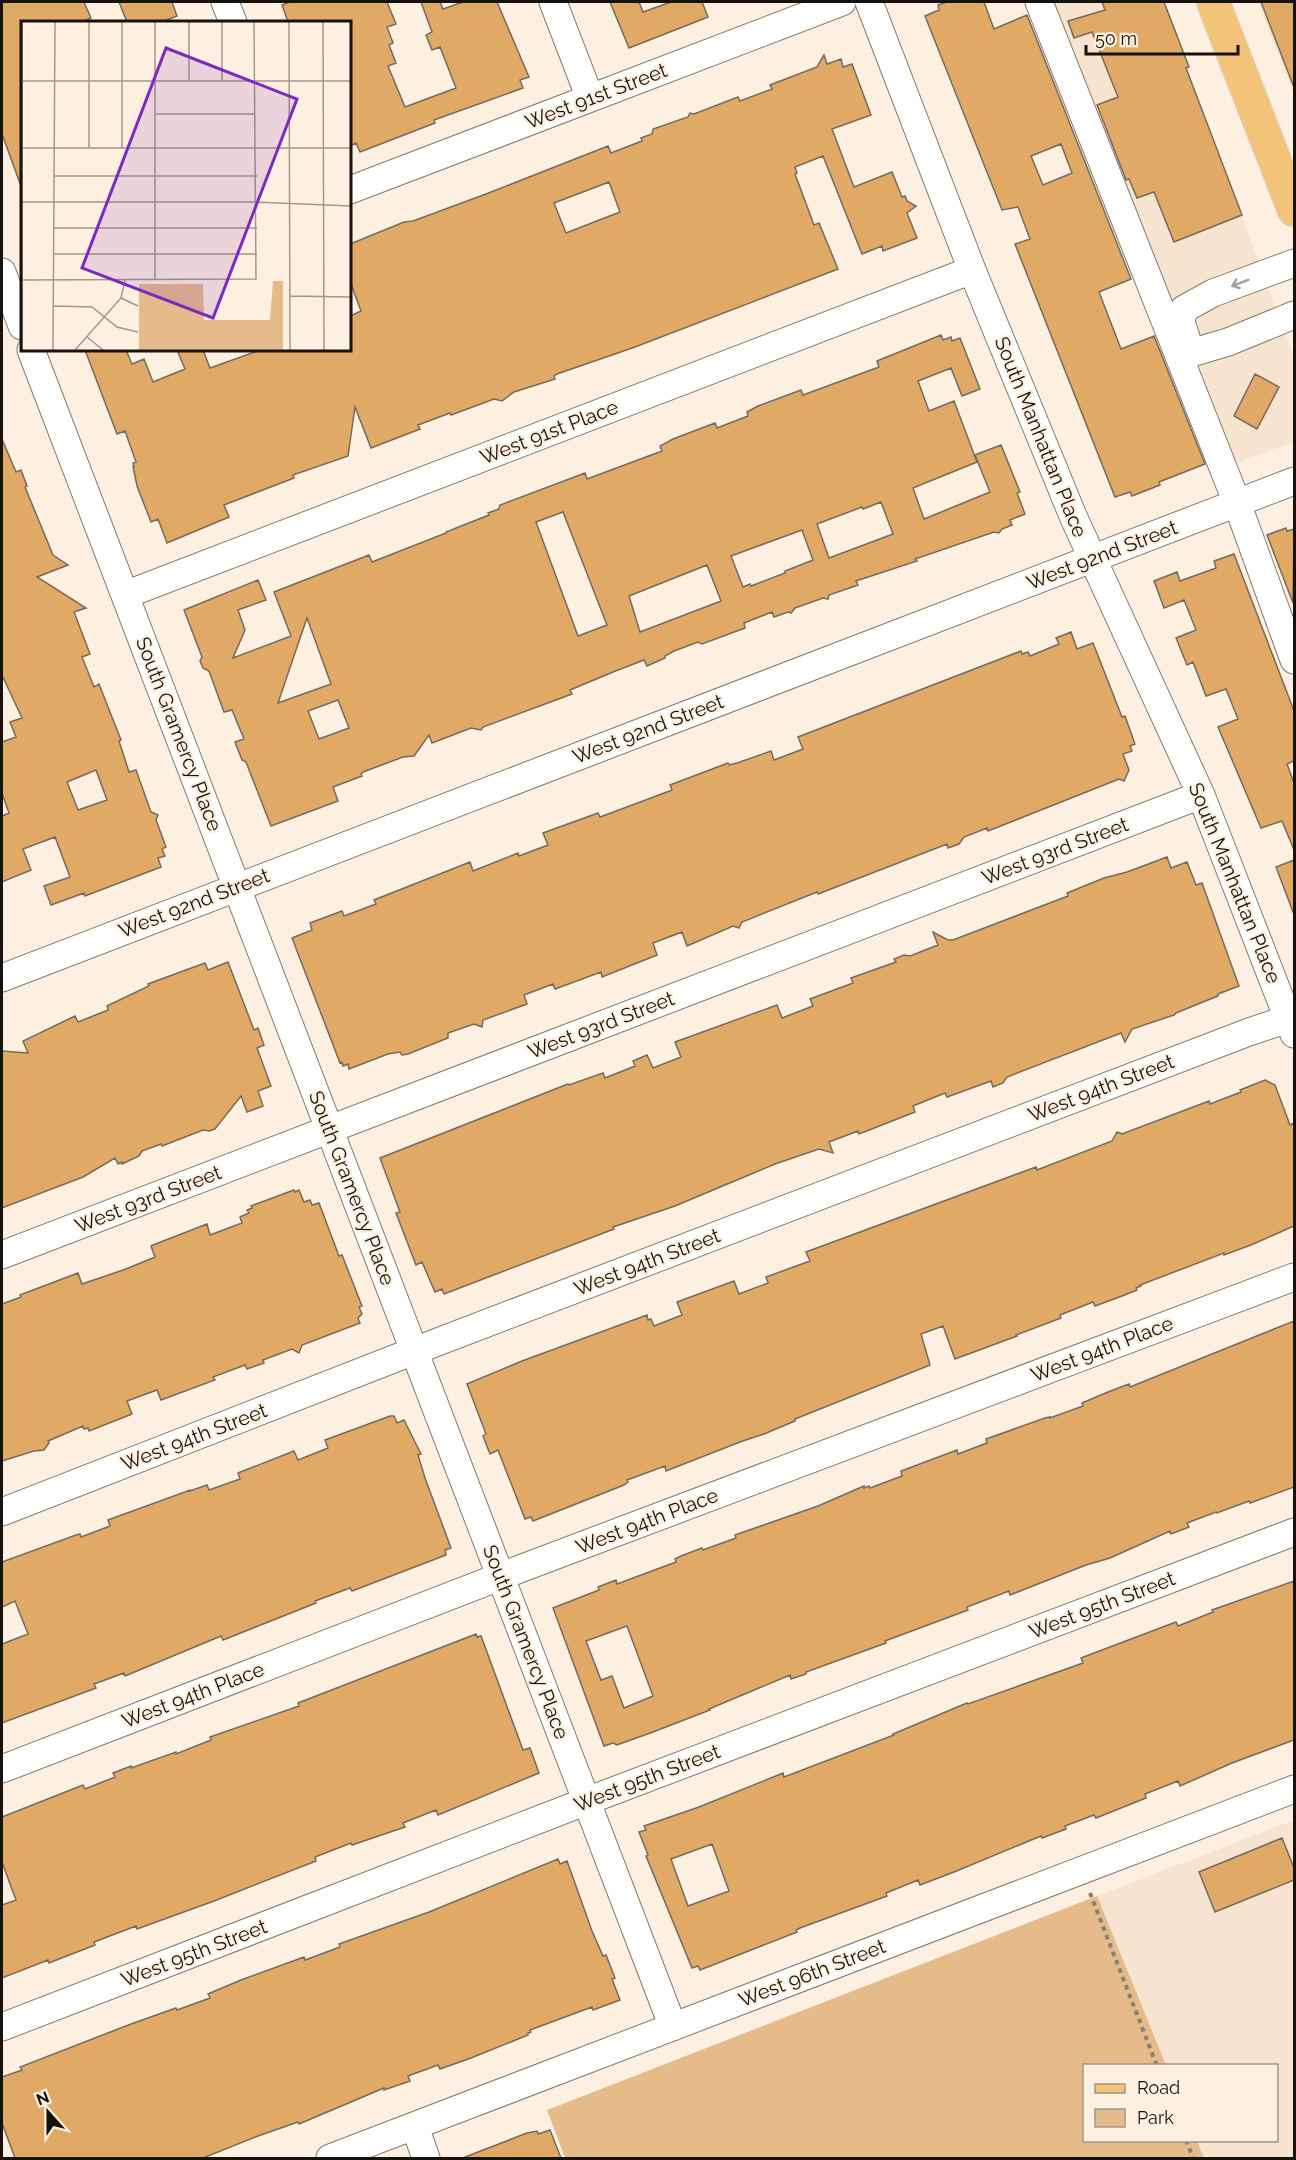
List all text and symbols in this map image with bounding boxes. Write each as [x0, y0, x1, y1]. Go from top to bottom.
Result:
scale bar [1086, 18, 1238, 56]
inset map [21, 21, 351, 351]
text: 50 m [1095, 28, 1137, 49]
street label: West 91st Street [522, 58, 671, 134]
one-way arrow [1231, 279, 1250, 290]
street label: South Manhattan Place [990, 333, 1092, 541]
street label: West 91st Place [477, 395, 622, 469]
street label: West 92nd Street [1023, 515, 1181, 595]
street label: South Gramercy Place [131, 634, 227, 835]
street label: West 92nd Street [569, 689, 727, 769]
street label: South Manhattan Place [1184, 779, 1286, 987]
street label: West 93rd Street [978, 812, 1132, 890]
street label: West 92nd Street [115, 863, 273, 943]
street label: West 93rd Street [524, 986, 678, 1064]
street label: West 94th Street [1025, 1049, 1178, 1127]
street label: South Gramercy Place [304, 1088, 400, 1289]
street label: West 93rd Street [71, 1160, 225, 1238]
street label: West 94th Street [571, 1223, 724, 1301]
street label: West 94th Place [1028, 1311, 1177, 1387]
street label: West 94th Street [118, 1398, 271, 1476]
street label: West 94th Place [573, 1483, 722, 1559]
street label: South Gramercy Place [478, 1542, 574, 1743]
street label: West 95th Street [1026, 1566, 1179, 1644]
street label: West 94th Place [119, 1657, 268, 1733]
street label: West 95th Street [571, 1739, 724, 1817]
street label: West 95th Street [118, 1914, 271, 1992]
street label: West 96th Street [735, 1934, 889, 2012]
legend [1083, 2064, 1278, 2142]
text: Road [1137, 2077, 1180, 2098]
north arrow [18, 2082, 78, 2142]
text: N [34, 2087, 52, 2110]
text: Park [1137, 2107, 1174, 2128]

